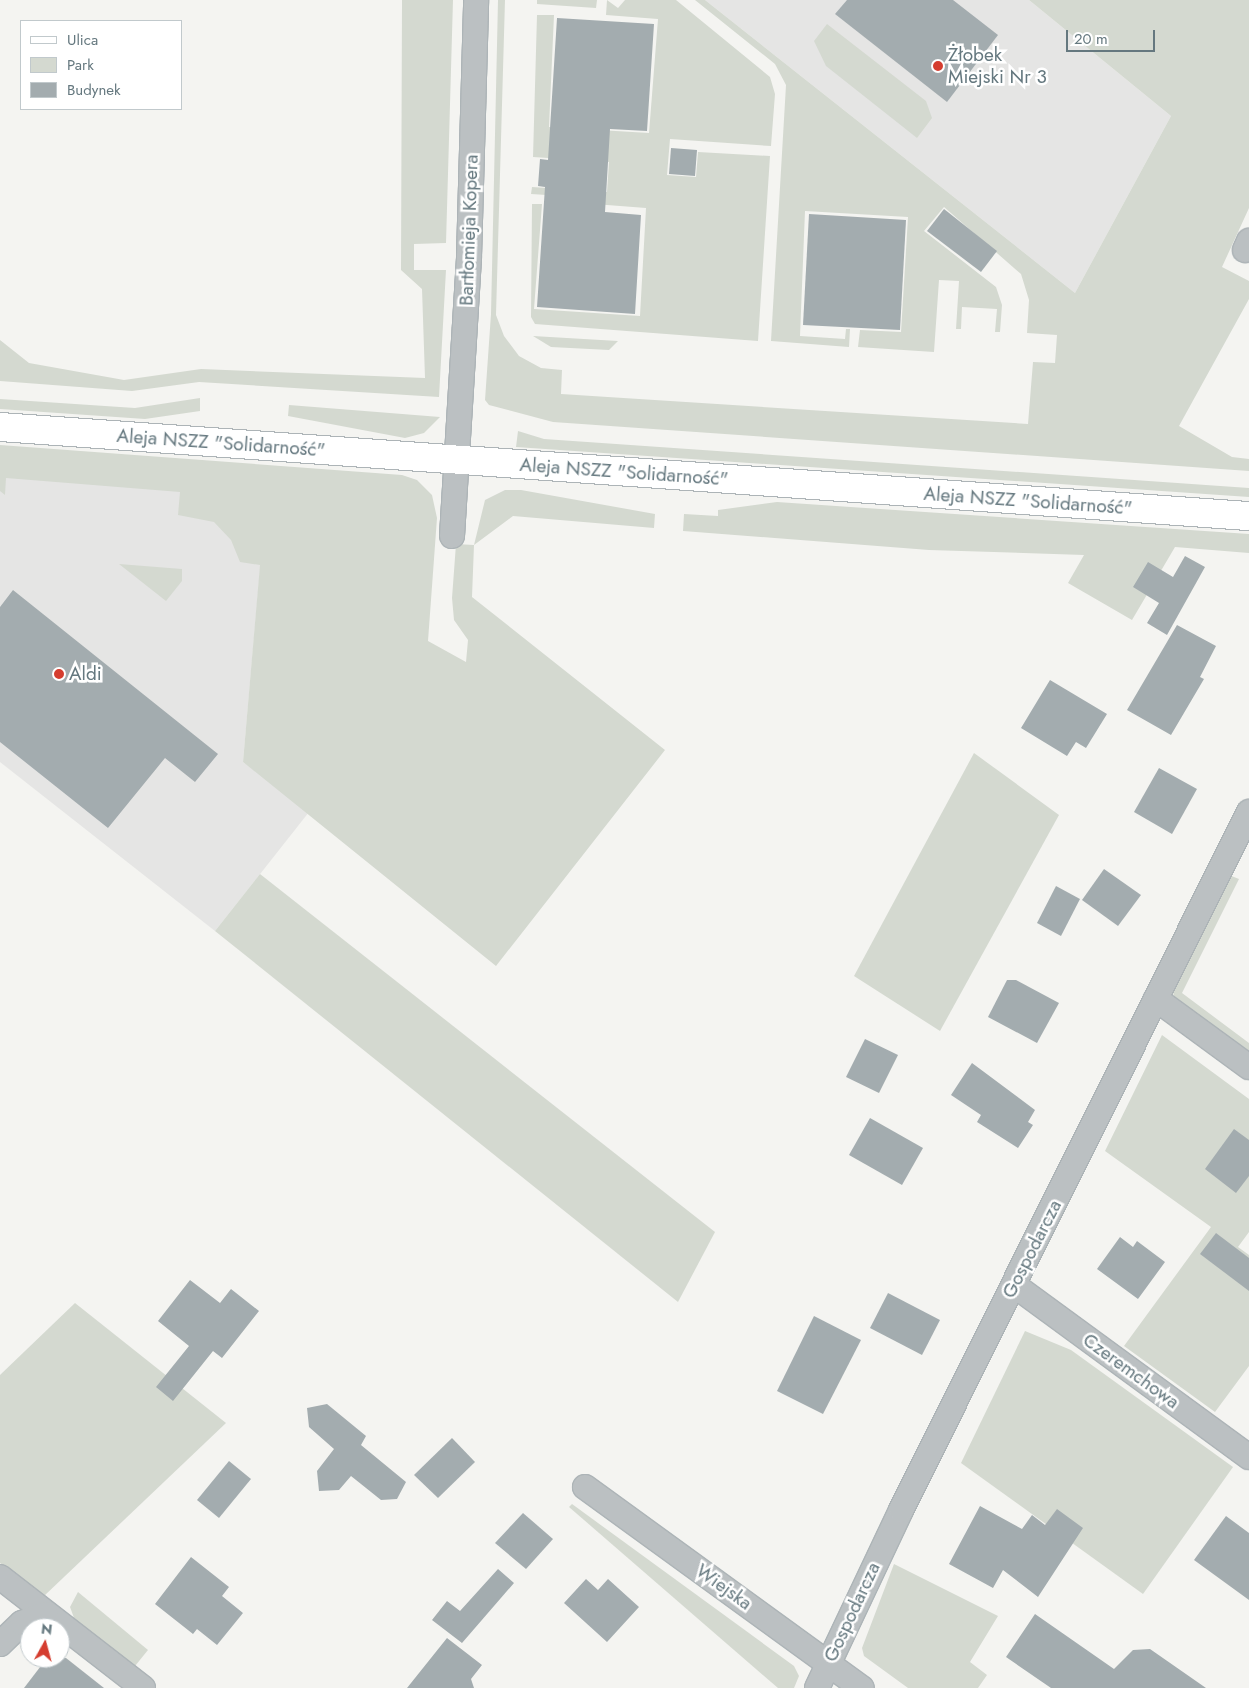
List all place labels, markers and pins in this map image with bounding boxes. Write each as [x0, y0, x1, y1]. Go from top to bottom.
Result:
place label: Żłobek Miejski Nr 3 [948, 44, 1047, 88]
marker: Żłobek Miejski Nr 3 [932, 60, 944, 72]
place label: Aldi [69, 663, 102, 685]
marker: Aldi [53, 668, 65, 680]

